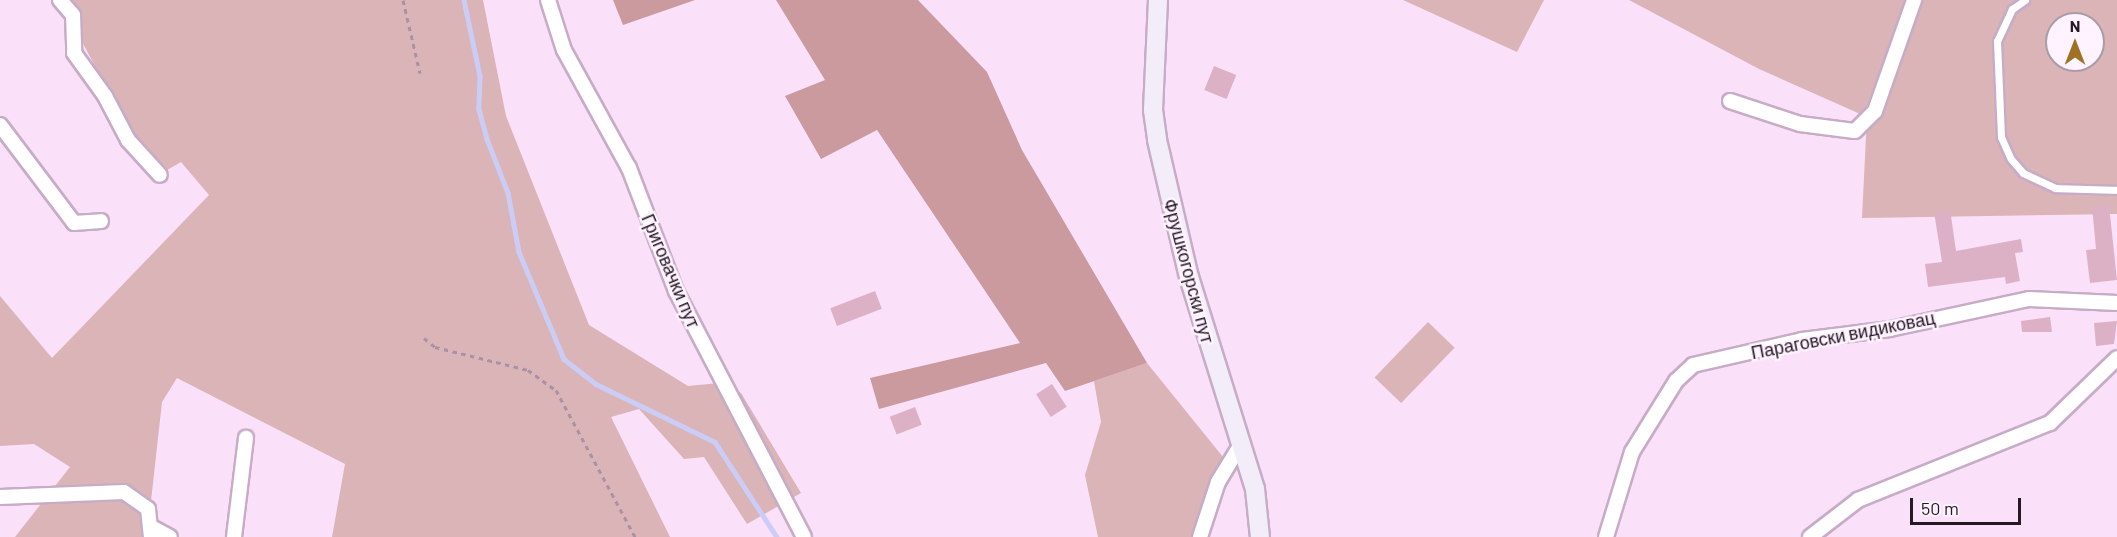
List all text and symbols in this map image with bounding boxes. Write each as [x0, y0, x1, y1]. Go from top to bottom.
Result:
north arrow [2045, 12, 2105, 72]
text: N [2070, 16, 2080, 35]
street label: Фрушкогорски пут [1159, 196, 1219, 346]
street label: Григовачки пут [637, 211, 705, 331]
street label: Параговски видиковац [1749, 307, 1937, 363]
scale bar [1913, 486, 2024, 524]
text: 50 m [1921, 497, 1959, 519]

